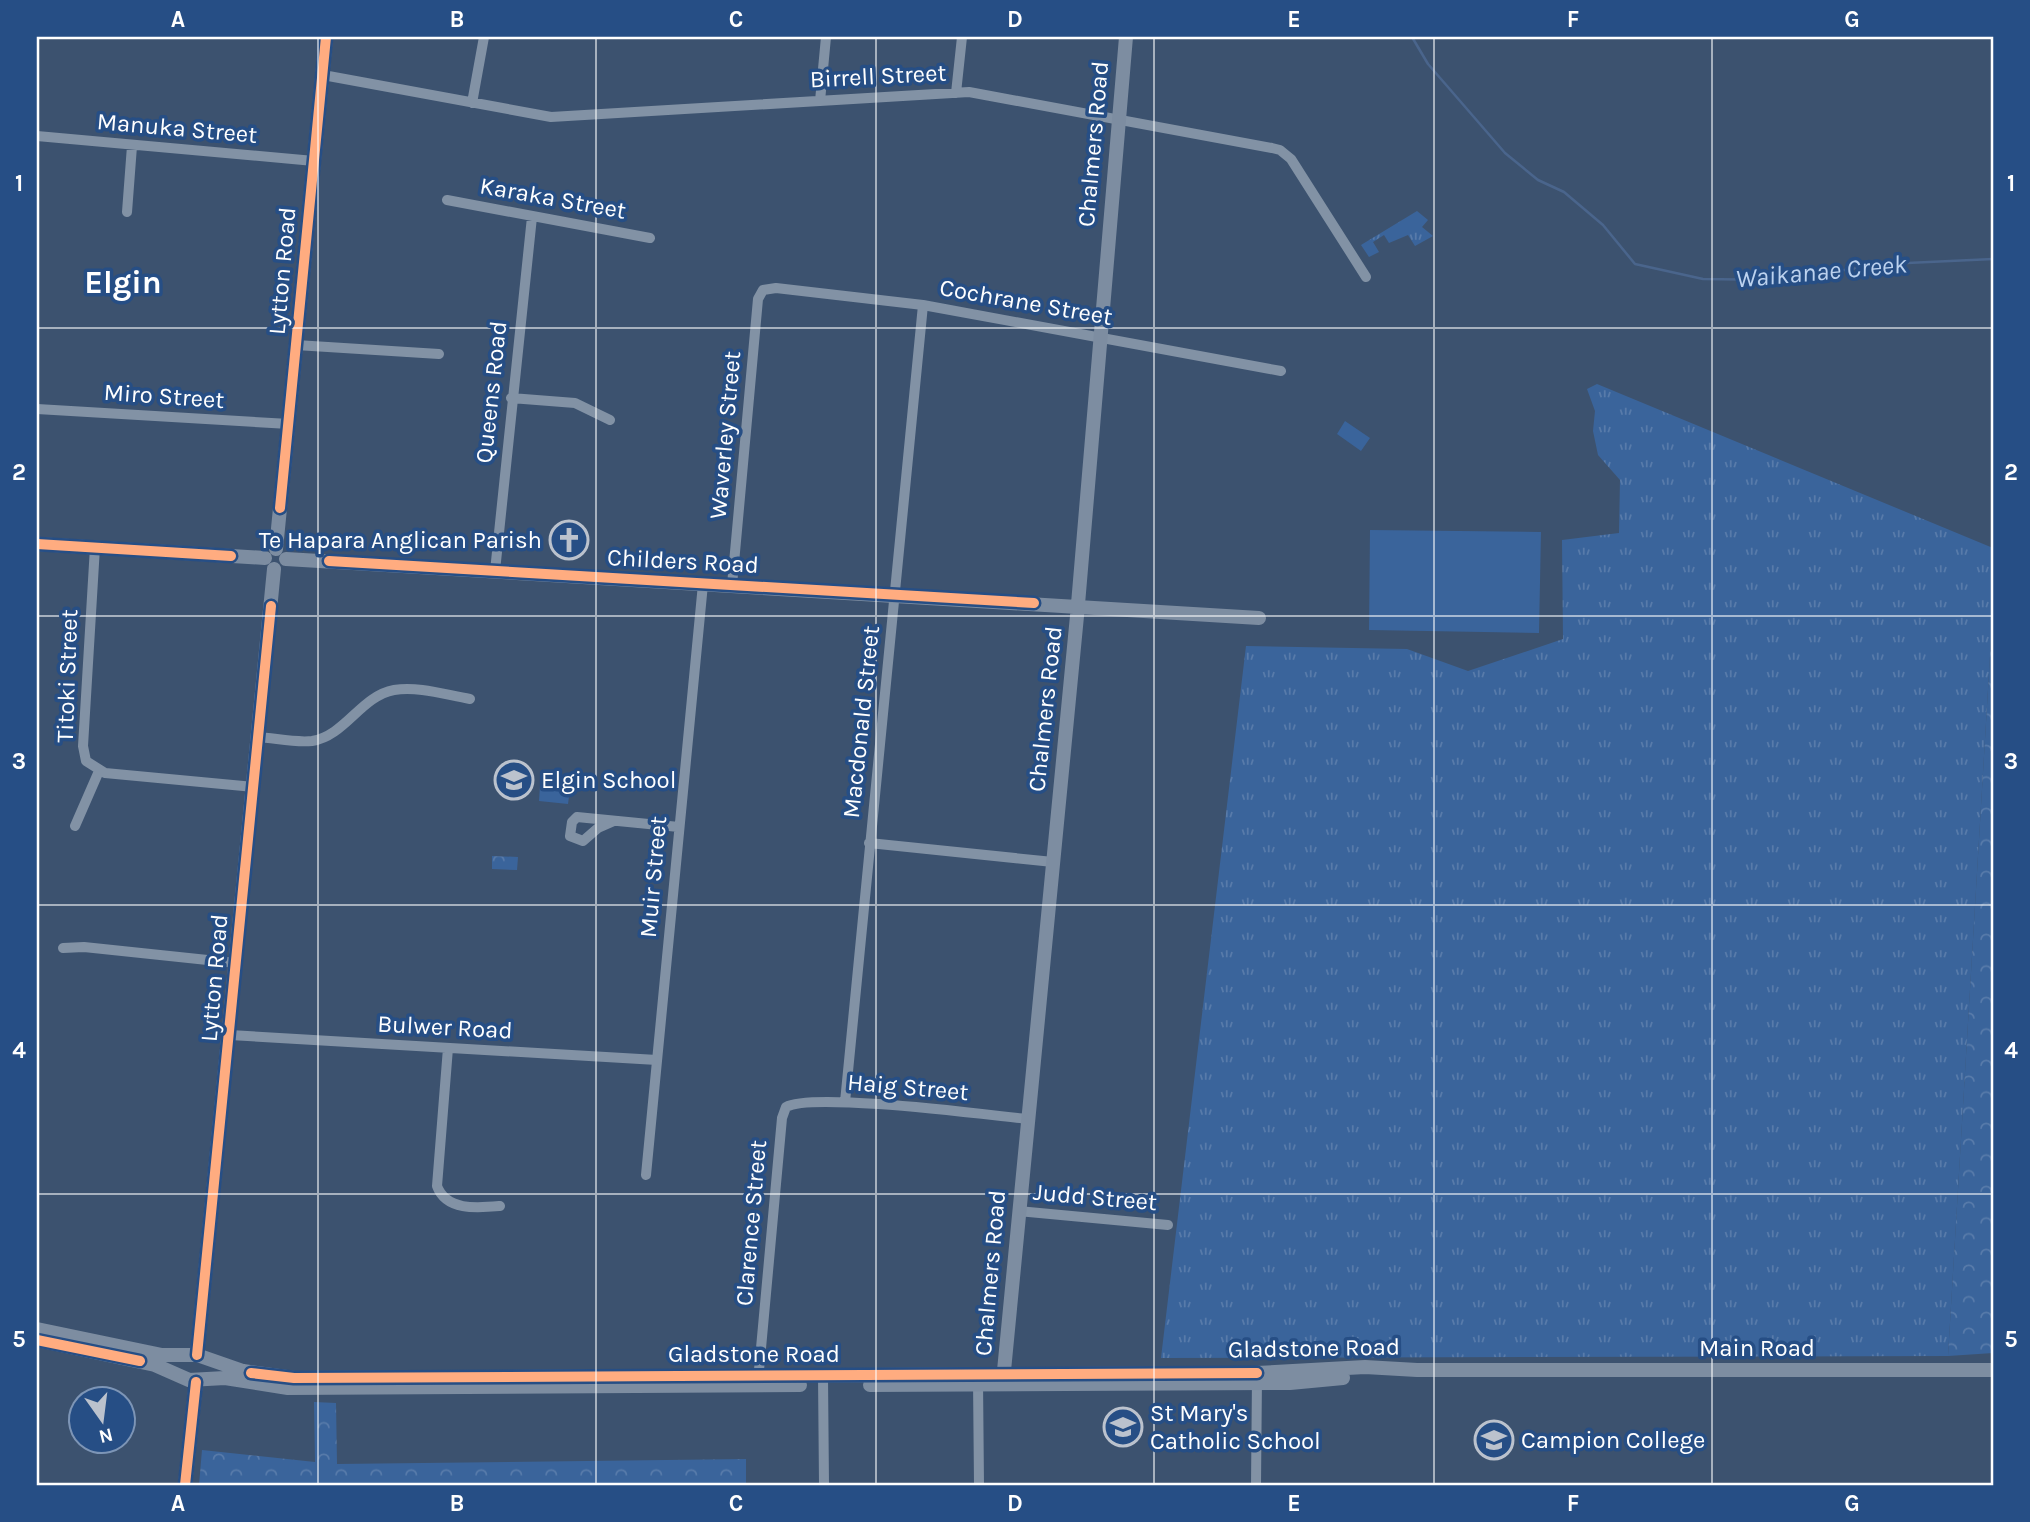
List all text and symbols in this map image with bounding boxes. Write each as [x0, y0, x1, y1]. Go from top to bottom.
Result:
text: A [171, 6, 185, 33]
text: B [450, 6, 464, 33]
text: C [729, 6, 743, 33]
text: D [1007, 6, 1023, 33]
text: E [1287, 6, 1301, 33]
text: F [1567, 6, 1579, 33]
text: G [1844, 6, 1860, 33]
street label: Birrell Street [809, 58, 947, 94]
street label: Chalmers Road [1072, 60, 1114, 228]
street label: Manuka Street [96, 107, 258, 149]
text: 1 [15, 170, 23, 197]
text: 1 [2007, 170, 2015, 197]
street label: Karaka Street [478, 171, 628, 225]
street label: Lytton Road [262, 206, 302, 336]
water label: Waikanae Creek [1734, 248, 1909, 294]
district label: Elgin [84, 264, 162, 301]
street label: Cochrane Street [937, 273, 1115, 331]
street label: Queens Road [470, 319, 512, 465]
street label: Waverley Street [704, 350, 746, 520]
street label: Miro Street [103, 378, 225, 414]
text: 2 [12, 459, 26, 486]
text: 2 [2004, 459, 2018, 486]
church icon: Te Hapara Anglican Parish [548, 519, 590, 561]
place label: Te Hapara Anglican Parish [259, 526, 542, 554]
street label: Childers Road [606, 543, 760, 579]
street label: Titoki Street [51, 609, 83, 743]
street label: Macdonald Street [837, 624, 885, 820]
street label: Chalmers Road [1022, 625, 1068, 793]
text: 3 [12, 748, 26, 775]
text: 3 [2004, 748, 2018, 775]
school or university icon: Elgin School [493, 759, 535, 801]
place label: Elgin School [541, 766, 676, 794]
street label: Muir Street [634, 815, 672, 939]
street label: Lytton Road [194, 913, 234, 1043]
street label: Bulwer Road [377, 1009, 513, 1045]
text: 4 [12, 1037, 26, 1064]
text: 4 [2004, 1037, 2018, 1064]
street label: Haig Street [846, 1068, 970, 1106]
street label: Clarence Street [730, 1139, 772, 1307]
street label: Judd Street [1032, 1178, 1158, 1216]
street label: Chalmers Road [969, 1189, 1011, 1357]
text: 5 [12, 1326, 26, 1353]
text: 5 [2004, 1326, 2018, 1353]
street label: Gladstone Road [1228, 1333, 1400, 1363]
street label: Main Road [1699, 1334, 1815, 1362]
street label: Gladstone Road [668, 1340, 840, 1368]
north arrow [66, 1386, 136, 1456]
place label: St Mary's Catholic School [1150, 1399, 1321, 1455]
school or university icon: St Mary's Catholic School [1102, 1406, 1144, 1448]
school or university icon: Campion College [1473, 1419, 1515, 1461]
text: N [97, 1423, 115, 1448]
place label: Campion College [1521, 1426, 1705, 1454]
text: A [171, 1490, 185, 1517]
text: B [450, 1490, 464, 1517]
text: C [729, 1490, 743, 1517]
text: D [1007, 1490, 1023, 1517]
text: E [1287, 1490, 1301, 1517]
text: F [1567, 1490, 1579, 1517]
text: G [1844, 1490, 1860, 1517]

